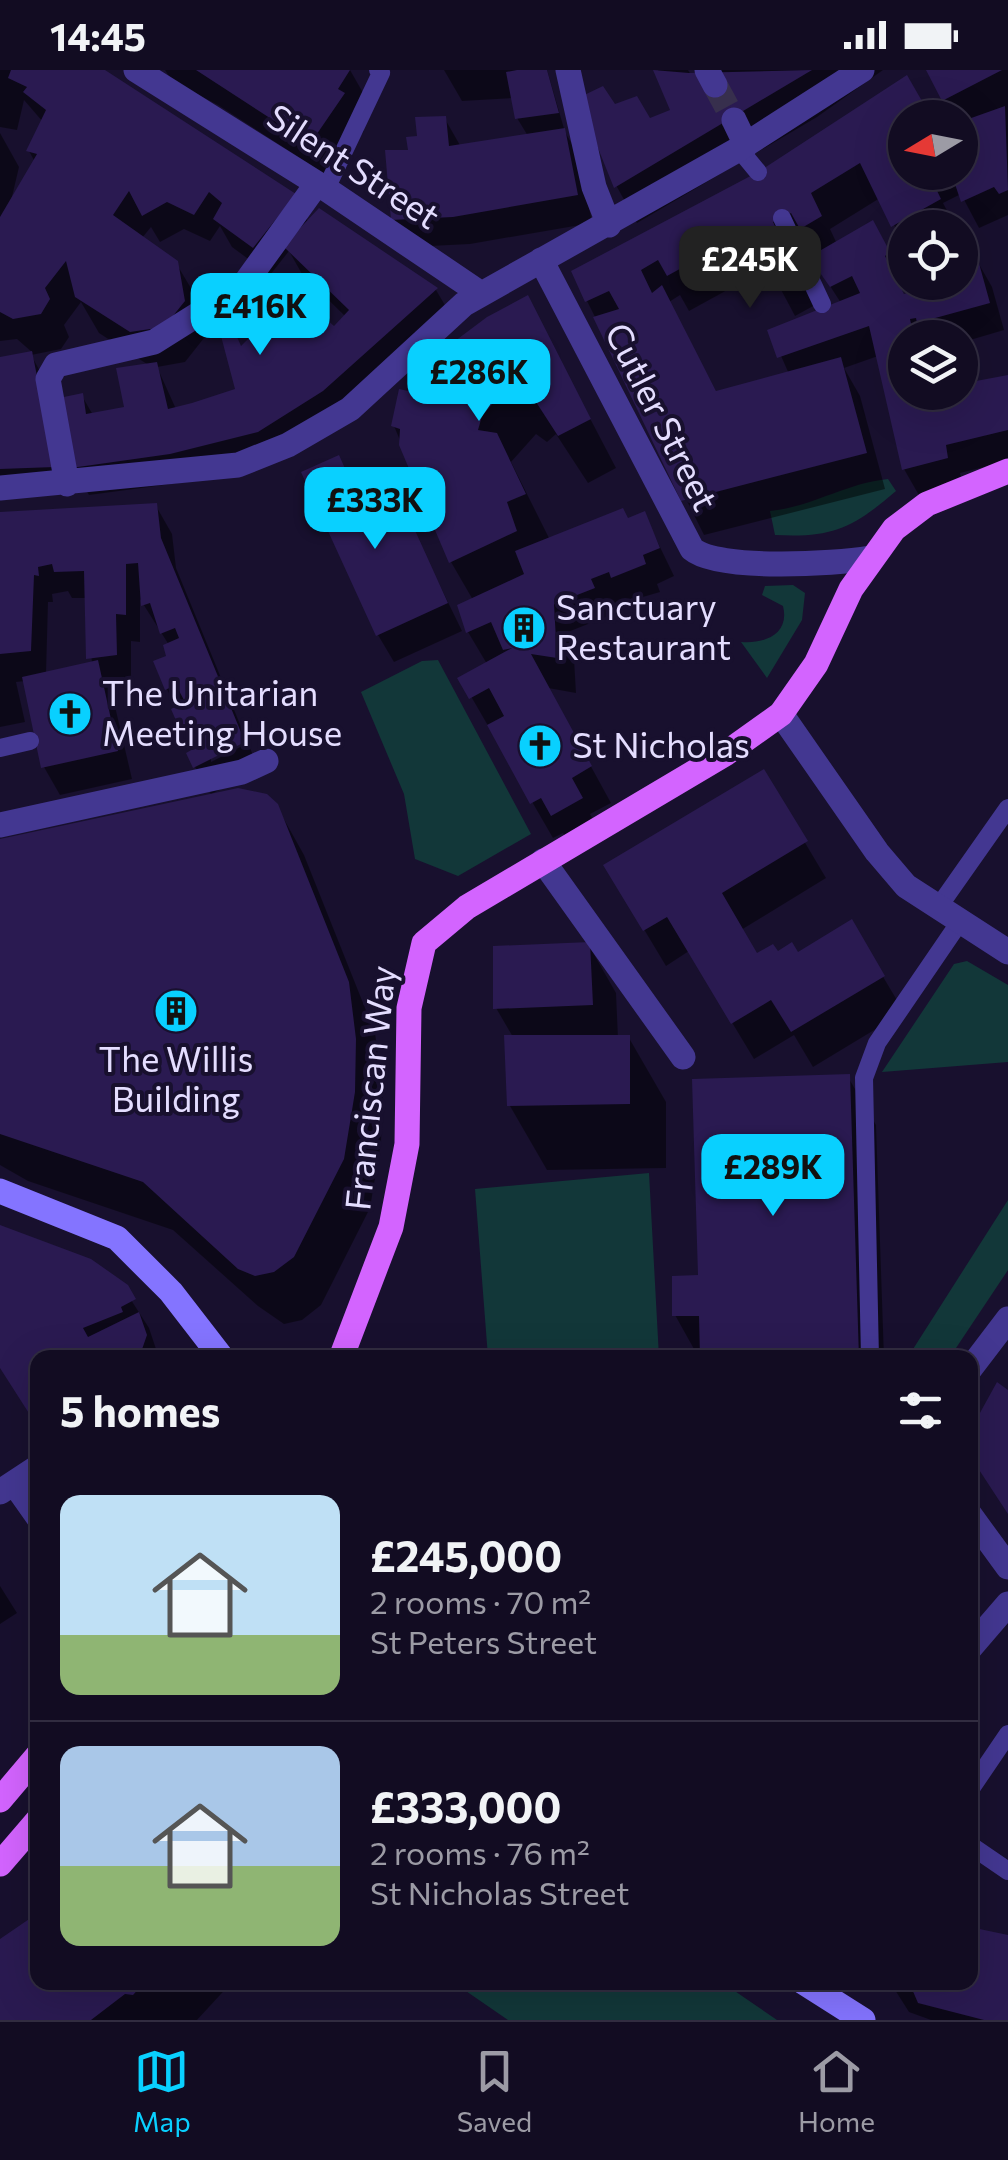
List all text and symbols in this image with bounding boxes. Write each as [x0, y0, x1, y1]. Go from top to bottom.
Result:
text: 14:45 [50, 12, 146, 59]
street label: Silent Street [260, 93, 449, 237]
north arrow [888, 100, 978, 190]
map controls [888, 100, 978, 410]
button: locate [888, 210, 978, 300]
pin: £245K [680, 226, 820, 311]
text: £245K [701, 238, 799, 278]
pin: £416K [190, 273, 330, 358]
text: £416K [213, 285, 307, 325]
street label: Cutler Street [598, 315, 729, 517]
button: layers [888, 320, 978, 410]
pin: £286K [409, 339, 549, 424]
text: £286K [429, 351, 529, 391]
pin: £333K [305, 467, 445, 552]
text: £333K [326, 479, 424, 519]
place label: Sanctuary Restaurant [556, 584, 731, 667]
building icon: Sanctuary Restaurant [501, 605, 547, 651]
place label: The Unitarian Meeting House [102, 670, 342, 753]
church icon: The Unitarian Meeting House [47, 691, 93, 737]
place label: St Nicholas [572, 722, 750, 765]
church icon: St Nicholas [517, 723, 563, 769]
street label: Franciscan Way [334, 963, 403, 1212]
building icon: The Willis Building [153, 988, 199, 1034]
place label: The Willis Building [98, 1036, 254, 1119]
pin: £289K [703, 1134, 843, 1219]
text: £289K [723, 1146, 823, 1186]
icon: filters [893, 1383, 948, 1438]
text: 5 homes [60, 1384, 220, 1436]
text: £245,000 [370, 1529, 562, 1581]
icon: home [140, 1535, 260, 1655]
text: 2 rooms · 70 m² [370, 1581, 591, 1621]
text: St Peters Street [370, 1621, 597, 1661]
text: £333,000 [370, 1780, 561, 1832]
icon: home [140, 1786, 260, 1906]
text: 2 rooms · 76 m² [370, 1832, 590, 1872]
text: St Nicholas Street [370, 1872, 629, 1912]
tab: Map [133, 2044, 191, 2138]
tab: Saved [457, 2044, 532, 2138]
tab: Home [798, 2044, 875, 2138]

